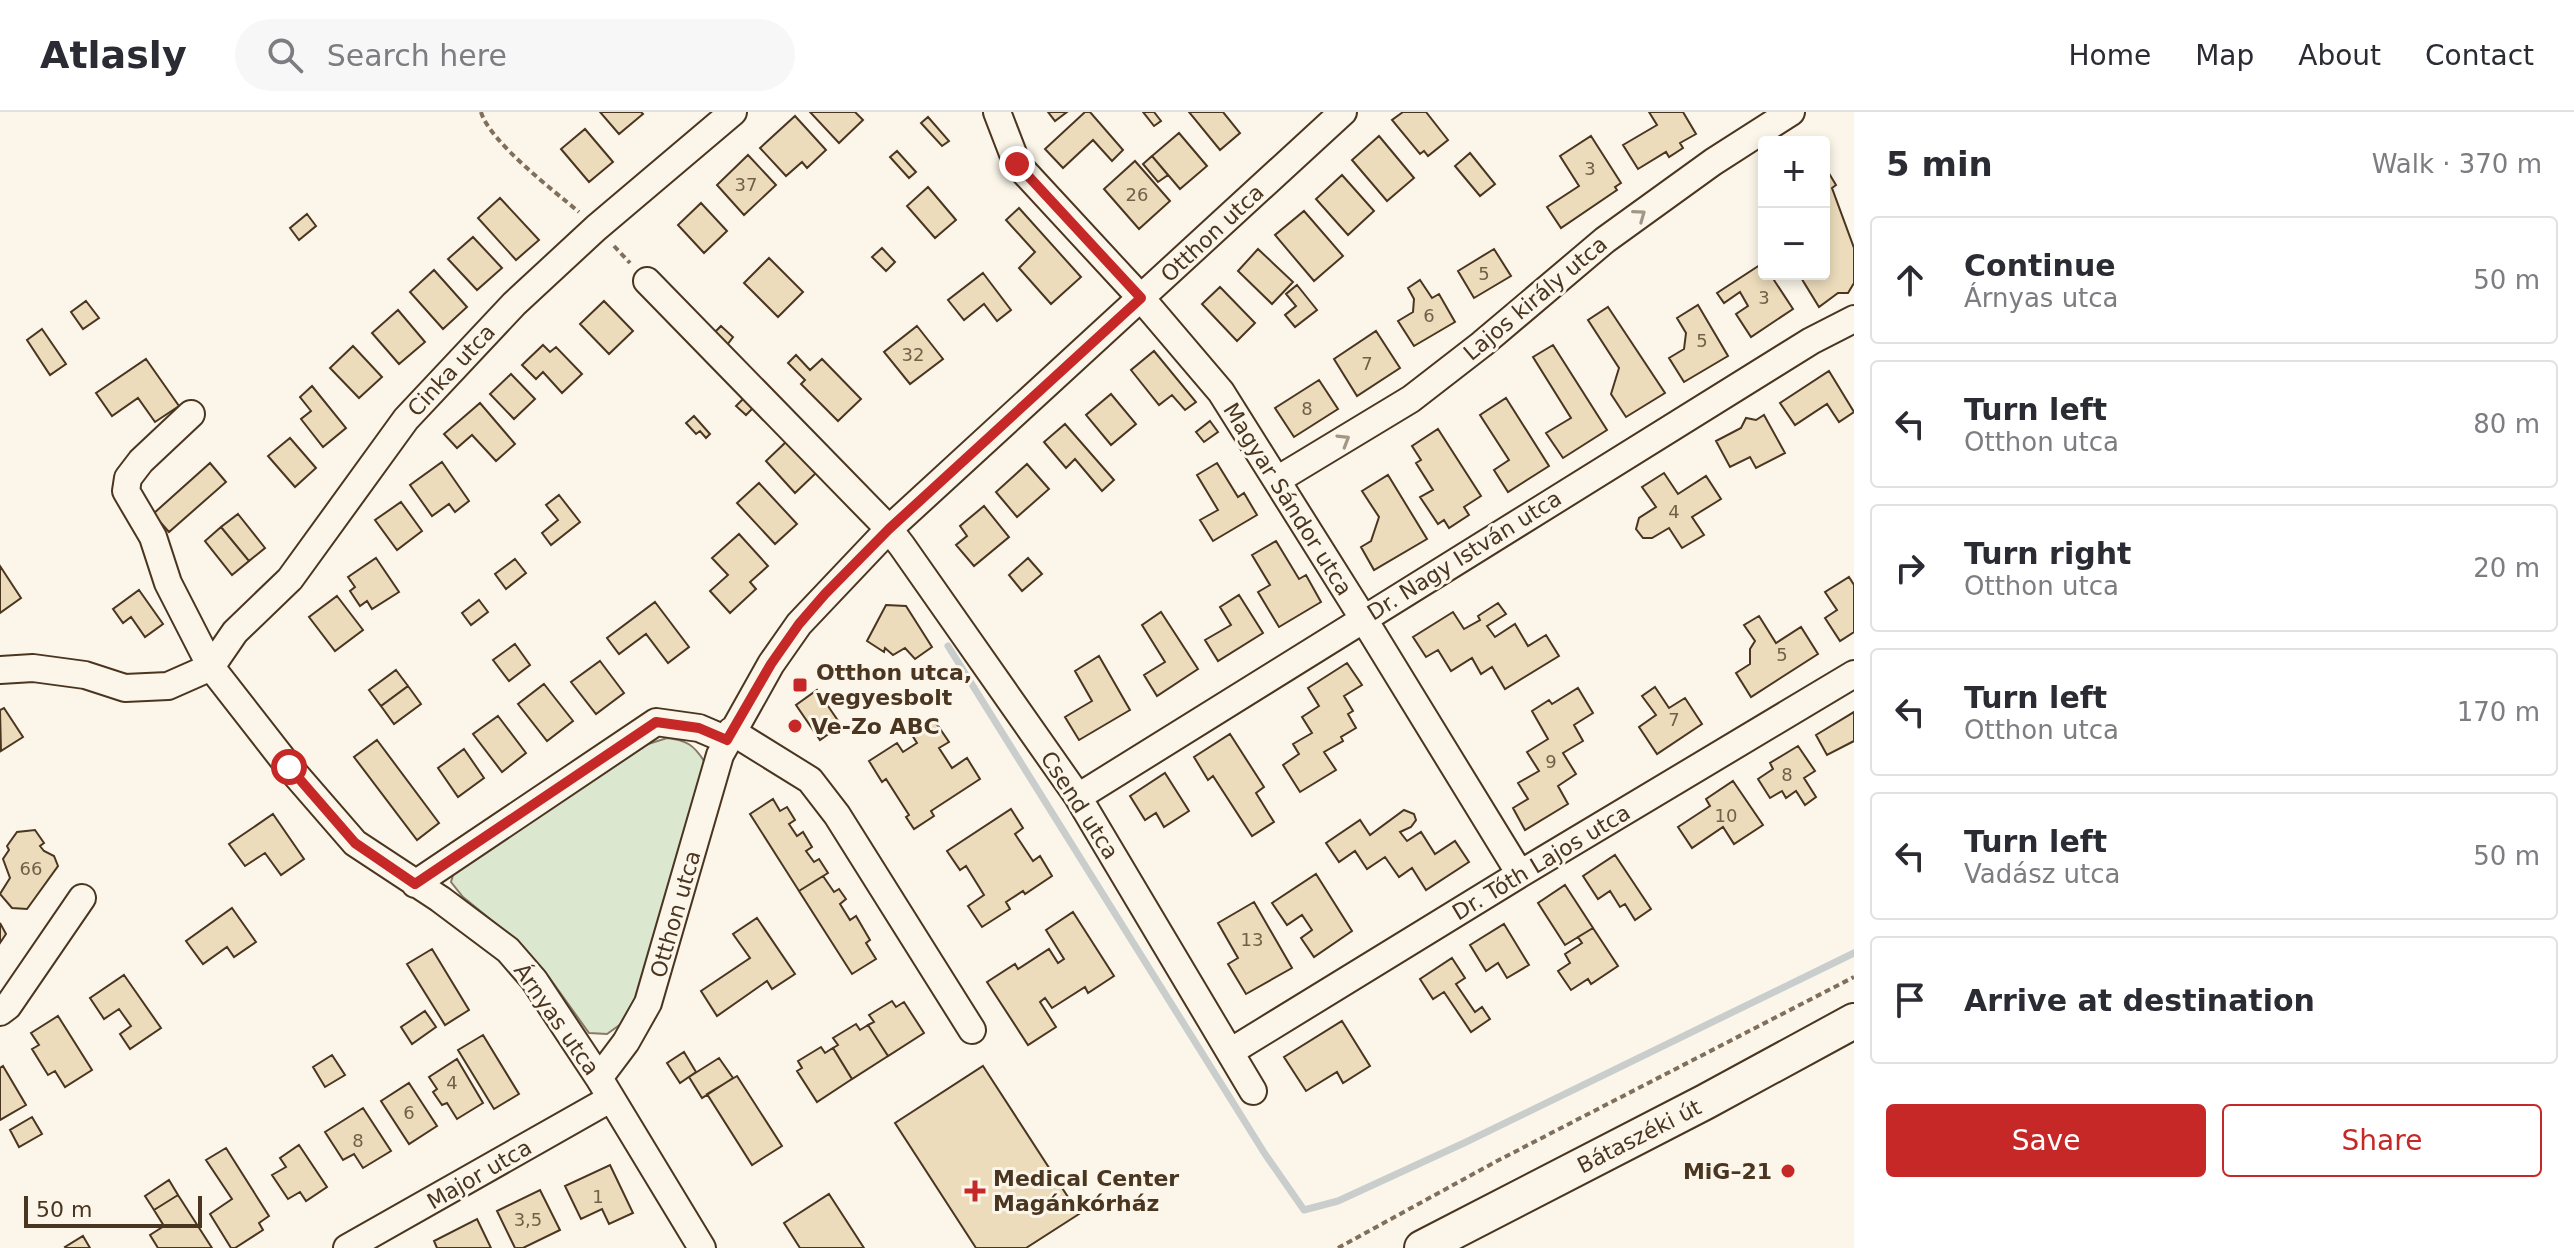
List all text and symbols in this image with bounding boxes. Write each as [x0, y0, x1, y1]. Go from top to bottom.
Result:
search box [235, 19, 795, 91]
text: Atlasly [40, 33, 187, 77]
icon: search [263, 33, 307, 77]
text: Search here [327, 38, 507, 73]
text: Home [2068, 39, 2151, 72]
text: Map [2195, 39, 2254, 72]
text: About [2298, 39, 2381, 72]
text: Contact [2425, 39, 2534, 72]
map controls [1758, 136, 1830, 280]
button: + [1758, 136, 1830, 208]
text: 5 min [1886, 144, 1993, 184]
route end [999, 146, 1035, 182]
text: Walk · 370 m [2372, 149, 2542, 179]
house number: 3 [1584, 158, 1596, 179]
house number: 37 [735, 174, 757, 195]
street label: Otthon utca [1156, 180, 1269, 287]
house number: 26 [1126, 184, 1148, 205]
button: − [1758, 208, 1830, 280]
one-way arrow [1631, 210, 1645, 225]
street label: Lajos király utca [1459, 231, 1612, 366]
text: Continue [1964, 248, 2116, 283]
icon: ahead [1888, 258, 1932, 302]
house number: 5 [1478, 263, 1490, 284]
text: 50 m [2473, 265, 2540, 295]
text: Árnyas utca [1964, 283, 2119, 313]
house number: 3 [1758, 287, 1770, 308]
house number: 6 [1423, 305, 1435, 326]
street label: Cinka utca [403, 319, 500, 421]
house number: 5 [1696, 330, 1708, 351]
house number: 32 [902, 344, 924, 365]
house number: 7 [1361, 353, 1373, 374]
text: Turn left [1964, 392, 2107, 427]
house number: 8 [1301, 398, 1313, 419]
street label: Magyar Sándor utca [1218, 399, 1357, 600]
icon: left [1888, 402, 1932, 446]
text: 80 m [2473, 409, 2540, 439]
text: Otthon utca [1964, 427, 2119, 457]
one-way arrow [1335, 434, 1350, 450]
street label: Dr. Nagy István utca [1363, 485, 1566, 625]
house number: 4 [1668, 501, 1680, 522]
text: Turn right [1964, 536, 2131, 571]
icon: right [1888, 546, 1932, 590]
text: 20 m [2473, 553, 2540, 583]
text: Otthon utca [1964, 571, 2119, 601]
house number: 5 [1776, 644, 1788, 665]
place label: Otthon utca, vegyesbolt [816, 660, 972, 710]
marker: Otthon utca, vegyesbolt [791, 676, 809, 694]
text: Turn left [1964, 680, 2107, 715]
icon: left [1888, 690, 1932, 734]
text: 170 m [2457, 697, 2540, 727]
house number: 7 [1668, 709, 1680, 730]
place label: Ve-Zo ABC [811, 714, 940, 739]
text: Otthon utca [1964, 715, 2119, 745]
marker: Ve-Zo ABC [786, 717, 804, 735]
street label: Csend utca [1035, 747, 1124, 864]
route start [271, 749, 307, 785]
house number: 9 [1545, 751, 1557, 772]
house number: 8 [1781, 764, 1793, 785]
street label: Dr. Tóth Lajos utca [1448, 800, 1635, 925]
house number: 10 [1715, 805, 1737, 826]
text: Turn left [1964, 824, 2107, 859]
icon: left [1888, 834, 1932, 878]
text: 50 m [2473, 841, 2540, 871]
street label: Otthon utca [645, 848, 706, 981]
house number: 66 [20, 858, 42, 879]
text: Vadász utca [1964, 859, 2121, 889]
house number: 13 [1241, 929, 1263, 950]
street label: Árnyas utca [509, 959, 604, 1080]
icon: arrive [1888, 978, 1932, 1022]
text: Arrive at destination [1964, 983, 2315, 1018]
house number: 4 [446, 1072, 458, 1093]
street label: Bátaszéki út [1573, 1094, 1706, 1178]
house number: 6 [403, 1102, 415, 1123]
button: Save [1886, 1104, 2206, 1177]
button: Share [2222, 1104, 2542, 1177]
house number: 8 [352, 1130, 364, 1151]
street label: Major utca [423, 1135, 536, 1214]
place label: MiG–21 [1683, 1159, 1772, 1184]
marker: MiG–21 [1779, 1162, 1797, 1180]
place label: Medical Center Magánkórház [993, 1166, 1179, 1216]
marker: Medical Center Magánkórház [964, 1180, 986, 1202]
house number: 1 [592, 1186, 604, 1207]
scale bar [24, 1192, 202, 1228]
text: 50 m [36, 1197, 92, 1222]
house number: 3,5 [514, 1209, 542, 1230]

